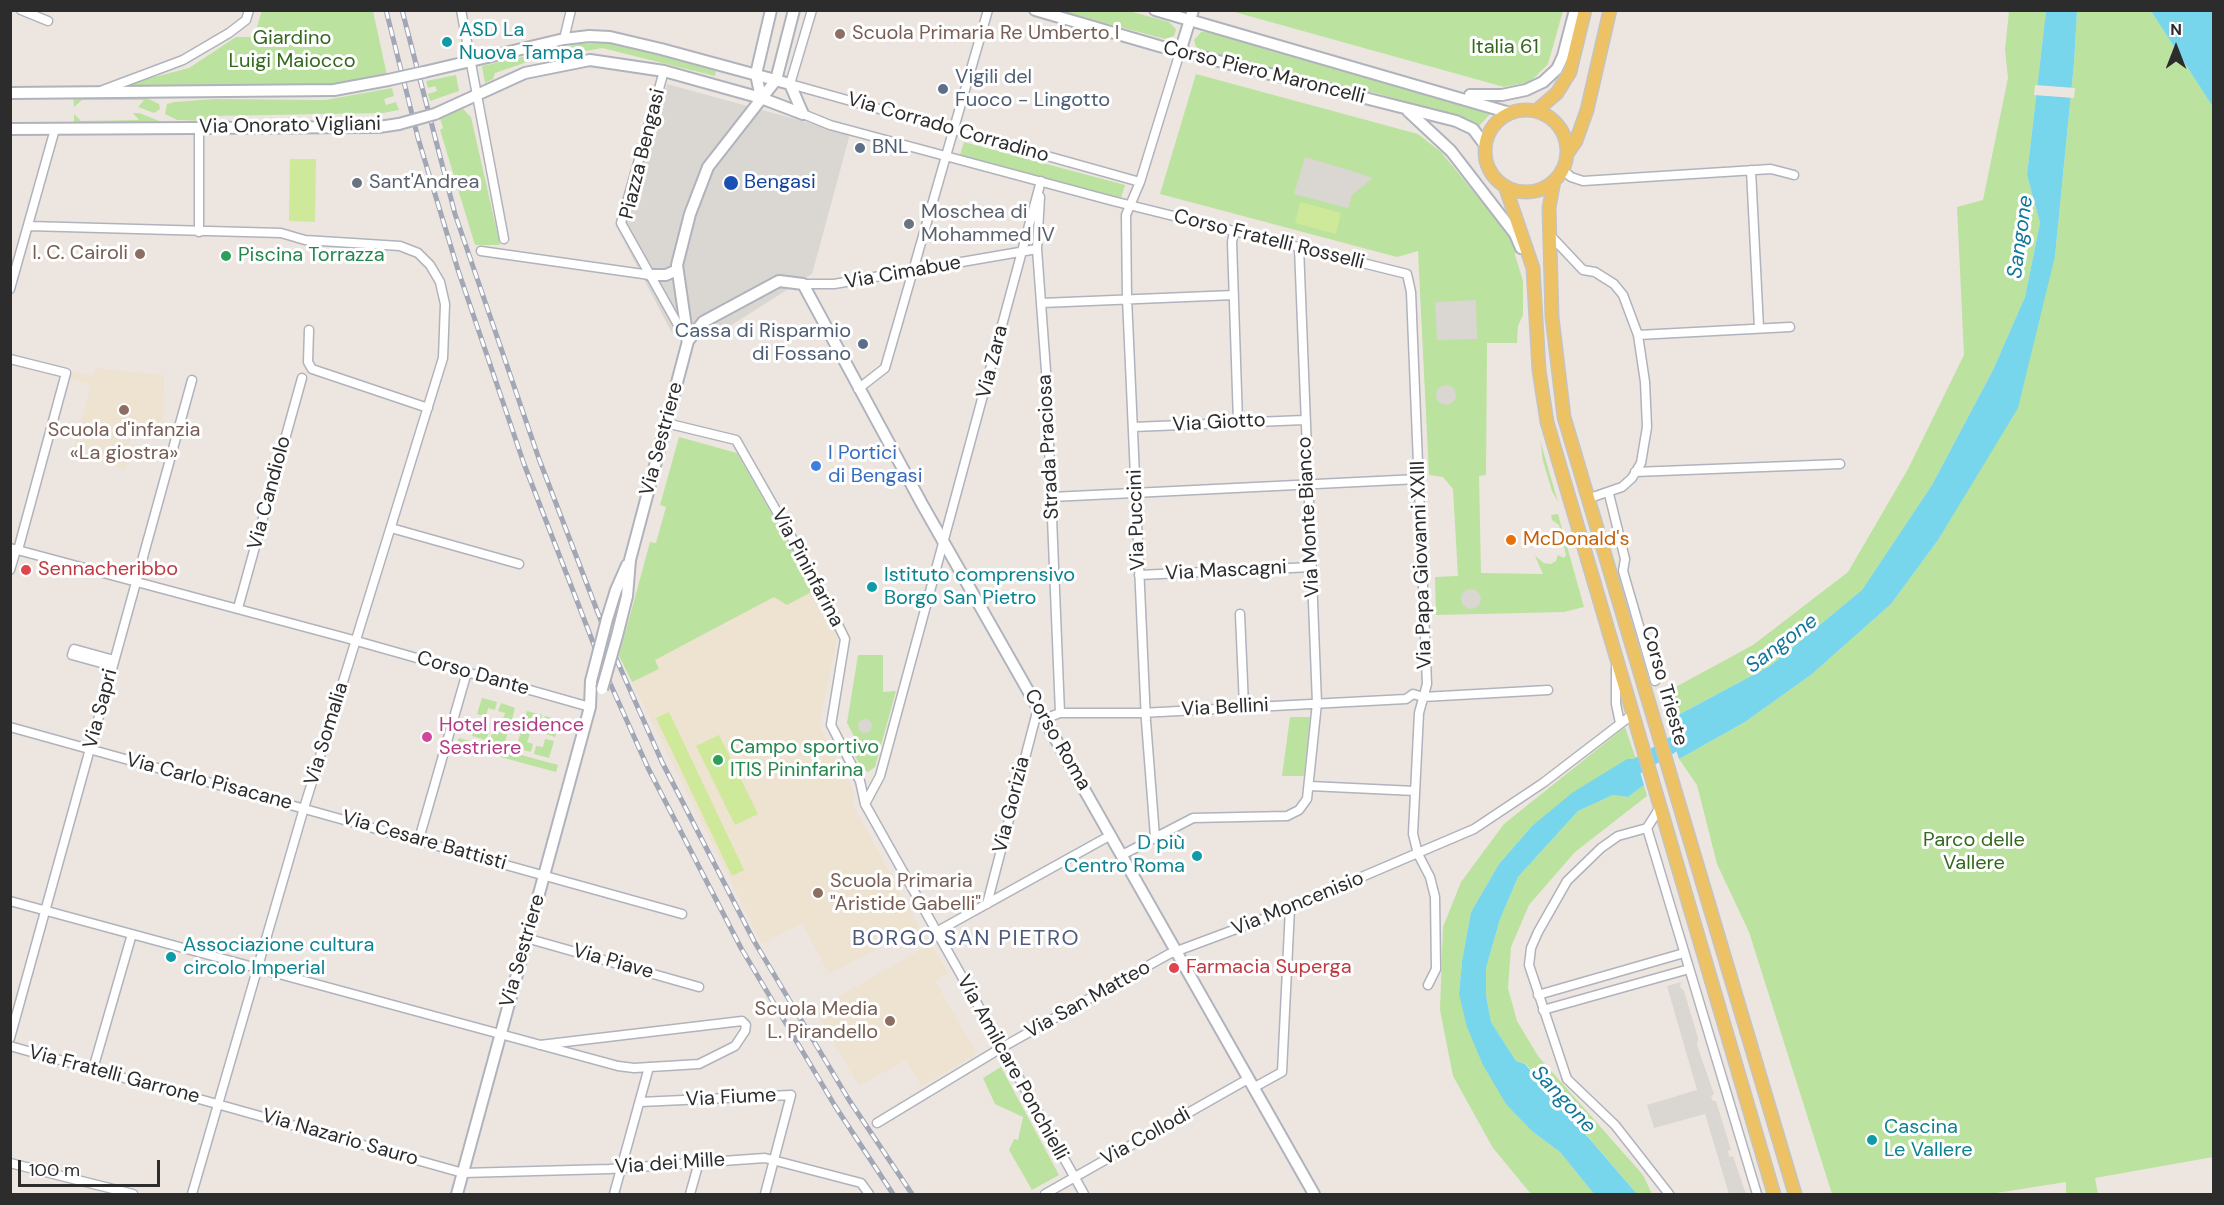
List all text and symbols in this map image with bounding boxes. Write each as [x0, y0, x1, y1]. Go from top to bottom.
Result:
north arrow [2146, 18, 2206, 78]
place label: ASD La Nuova Tampa [459, 19, 584, 66]
text: N [2170, 19, 2182, 40]
place label: Scuola Primaria Re Umberto I [852, 22, 1119, 46]
park label: Giardino Luigi Maiocco [228, 27, 356, 74]
marker: Scuola Primaria Re Umberto I [833, 27, 847, 41]
marker: ASD La Nuova Tampa [440, 35, 454, 49]
street label: Corso Piero Maroncelli [1160, 36, 1368, 110]
park label: Italia 61 [1471, 36, 1539, 60]
place label: Vigili del Fuoco - Lingotto [955, 66, 1110, 113]
marker: Vigili del Fuoco - Lingotto [936, 82, 950, 96]
street label: Piazza Bengasi [615, 86, 671, 222]
street label: Via Corrado Corradino [844, 88, 1052, 168]
street label: Via Onorato Vigliani [199, 112, 381, 140]
place label: BNL [872, 136, 908, 160]
marker: BNL [853, 141, 867, 155]
place label: Sant'Andrea [369, 171, 479, 195]
place label: Bengasi [744, 171, 816, 195]
marker: Bengasi [722, 174, 740, 192]
marker: Sant'Andrea [350, 176, 364, 190]
water label: Sangone [2003, 194, 2039, 280]
place label: Moschea di Mohammed IV [921, 201, 1055, 248]
street label: Corso Fratelli Rosselli [1171, 205, 1367, 275]
marker: Moschea di Mohammed IV [902, 217, 916, 231]
place label: I. C. Cairoli [32, 242, 128, 266]
place label: Piscina Torrazza [238, 244, 385, 268]
marker: I. C. Cairoli [133, 247, 147, 261]
marker: Piscina Torrazza [219, 249, 233, 263]
street label: Via Cimabue [843, 251, 963, 295]
place label: Cassa di Risparmio di Fossano [675, 320, 851, 367]
street label: Via Zara [972, 323, 1014, 401]
marker: Cassa di Risparmio di Fossano [856, 337, 870, 351]
street label: Strada Praciosa [1033, 374, 1065, 520]
street label: Via Sestriere [635, 380, 689, 498]
marker: Scuola d'infanzia «La giostra» [117, 403, 131, 417]
street label: Via Giotto [1172, 409, 1266, 437]
place label: Scuola d'infanzia «La giostra» [48, 419, 200, 466]
street label: Via Candiolo [243, 434, 297, 552]
street label: Via Monte Bianco [1293, 436, 1325, 598]
place label: I Portici di Bengasi [828, 442, 922, 489]
marker: I Portici di Bengasi [809, 459, 823, 473]
street label: Via Papa Giovanni XXIII [1406, 460, 1438, 670]
street label: Via Puccini [1123, 469, 1151, 571]
street label: Via Pininfarina [766, 505, 848, 631]
place label: McDonald's [1523, 528, 1629, 552]
marker: McDonald's [1504, 533, 1518, 547]
street label: Via Mascagni [1165, 556, 1287, 586]
place label: Sennacheribbo [38, 558, 178, 582]
marker: Sennacheribbo [19, 563, 33, 577]
place label: Istituto comprensivo Borgo San Pietro [884, 564, 1075, 611]
marker: Istituto comprensivo Borgo San Pietro [865, 580, 879, 594]
water label: Sangone [1741, 609, 1823, 679]
street label: Corso Trieste [1636, 624, 1692, 748]
street label: Corso Dante [414, 646, 532, 702]
street label: Via Sapri [79, 666, 123, 752]
street label: Via Somalia [300, 679, 354, 789]
street label: Corso Roma [1018, 685, 1096, 795]
street label: Via Bellini [1181, 694, 1269, 722]
place label: Hotel residence Sestriere [439, 714, 584, 761]
marker: Hotel residence Sestriere [420, 730, 434, 744]
place label: Campo sportivo ITIS Pininfarina [730, 736, 879, 783]
street label: Via Carlo Pisacane [123, 748, 295, 816]
marker: Campo sportivo ITIS Pininfarina [711, 753, 725, 767]
street label: Via Gorizia [988, 754, 1036, 856]
street label: Via Cesare Battisti [339, 806, 509, 876]
park label: Parco delle Vallere [1923, 829, 2025, 876]
place label: D più Centro Roma [1064, 832, 1185, 879]
marker: D più Centro Roma [1190, 849, 1204, 863]
street label: Via Moncenisio [1228, 867, 1368, 941]
place label: Scuola Primaria "Aristide Gabelli" [830, 870, 981, 917]
marker: Scuola Primaria "Aristide Gabelli" [811, 886, 825, 900]
street label: Via Sestriere [495, 892, 551, 1010]
district label: BORGO SAN PIETRO [852, 926, 1080, 952]
place label: Associazione cultura circolo Imperial [183, 934, 374, 981]
street label: Via Piave [570, 939, 656, 985]
marker: Associazione cultura circolo Imperial [164, 950, 178, 964]
street label: Via San Matteo [1021, 956, 1155, 1044]
place label: Farmacia Superga [1186, 956, 1352, 980]
marker: Farmacia Superga [1167, 961, 1181, 975]
street label: Via Amilcare Ponchielli [951, 971, 1073, 1165]
place label: Scuola Media L. Pirandello [755, 998, 878, 1045]
marker: Scuola Media L. Pirandello [883, 1014, 897, 1028]
street label: Via Fratelli Garrone [26, 1041, 202, 1109]
water label: Sangone [1525, 1061, 1601, 1139]
street label: Via Fiume [685, 1084, 777, 1112]
street label: Via Collodi [1097, 1103, 1195, 1171]
street label: Via Nazario Sauro [259, 1104, 421, 1172]
place label: Cascina Le Vallere [1884, 1116, 1973, 1163]
marker: Cascina Le Vallere [1865, 1133, 1879, 1147]
scale bar [21, 1148, 164, 1186]
street label: Via dei Mille [614, 1148, 726, 1180]
text: 100 m [29, 1158, 80, 1182]

